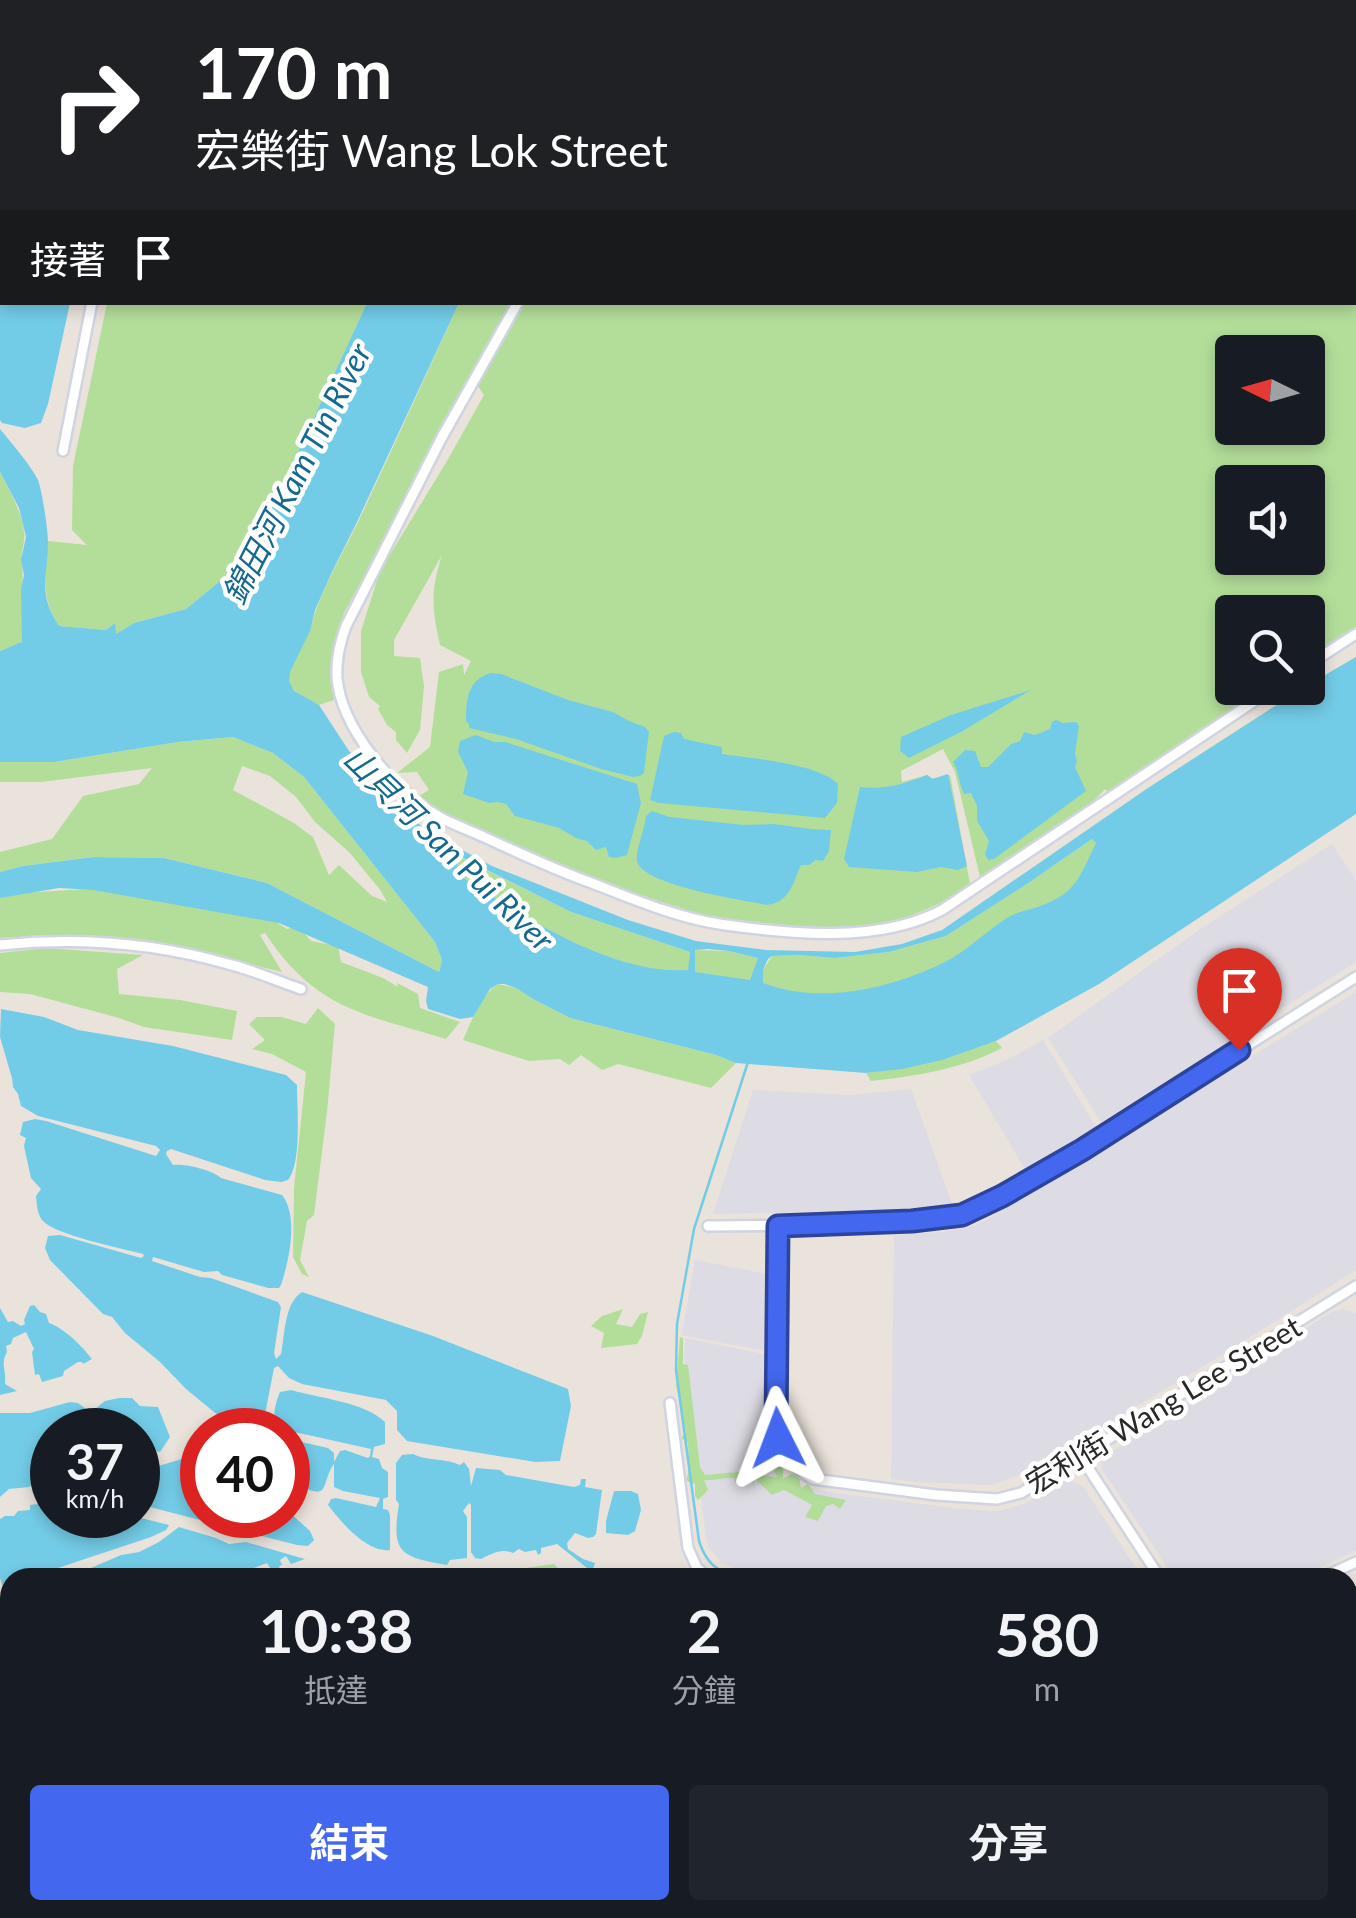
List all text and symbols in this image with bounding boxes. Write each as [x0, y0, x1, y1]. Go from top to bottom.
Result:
text: 170 m [195, 30, 392, 114]
icon: right [30, 40, 160, 170]
text: 宏樂街 Wang Lok Street [195, 123, 668, 177]
icon: arrive [126, 230, 181, 285]
text: 接著 [30, 236, 106, 282]
water label: 錦田河 Kam Tin River [214, 335, 379, 610]
north arrow [1215, 335, 1325, 445]
map controls [1215, 335, 1325, 705]
button: sound [1215, 465, 1325, 575]
button: search [1215, 595, 1325, 705]
water label: 山貝河 San Pui River [336, 738, 563, 959]
pin [1197, 948, 1282, 1051]
icon: arrive [1212, 963, 1267, 1018]
street label: 宏利街 Wang Lee Street [1019, 1307, 1307, 1500]
position arrow [726, 1386, 830, 1490]
speed limit sign: 40 [180, 1408, 310, 1538]
text: 37 [66, 1431, 124, 1491]
text: km/h [66, 1483, 124, 1513]
text: 10:38 [259, 1594, 413, 1666]
text: 2 [687, 1594, 722, 1666]
text: 580 [995, 1598, 1099, 1670]
text: m [1034, 1669, 1060, 1708]
text: 抵達 [304, 1670, 368, 1709]
text: 分鐘 [672, 1670, 736, 1709]
button: 結束 [30, 1785, 669, 1900]
button: 分享 [689, 1785, 1328, 1900]

